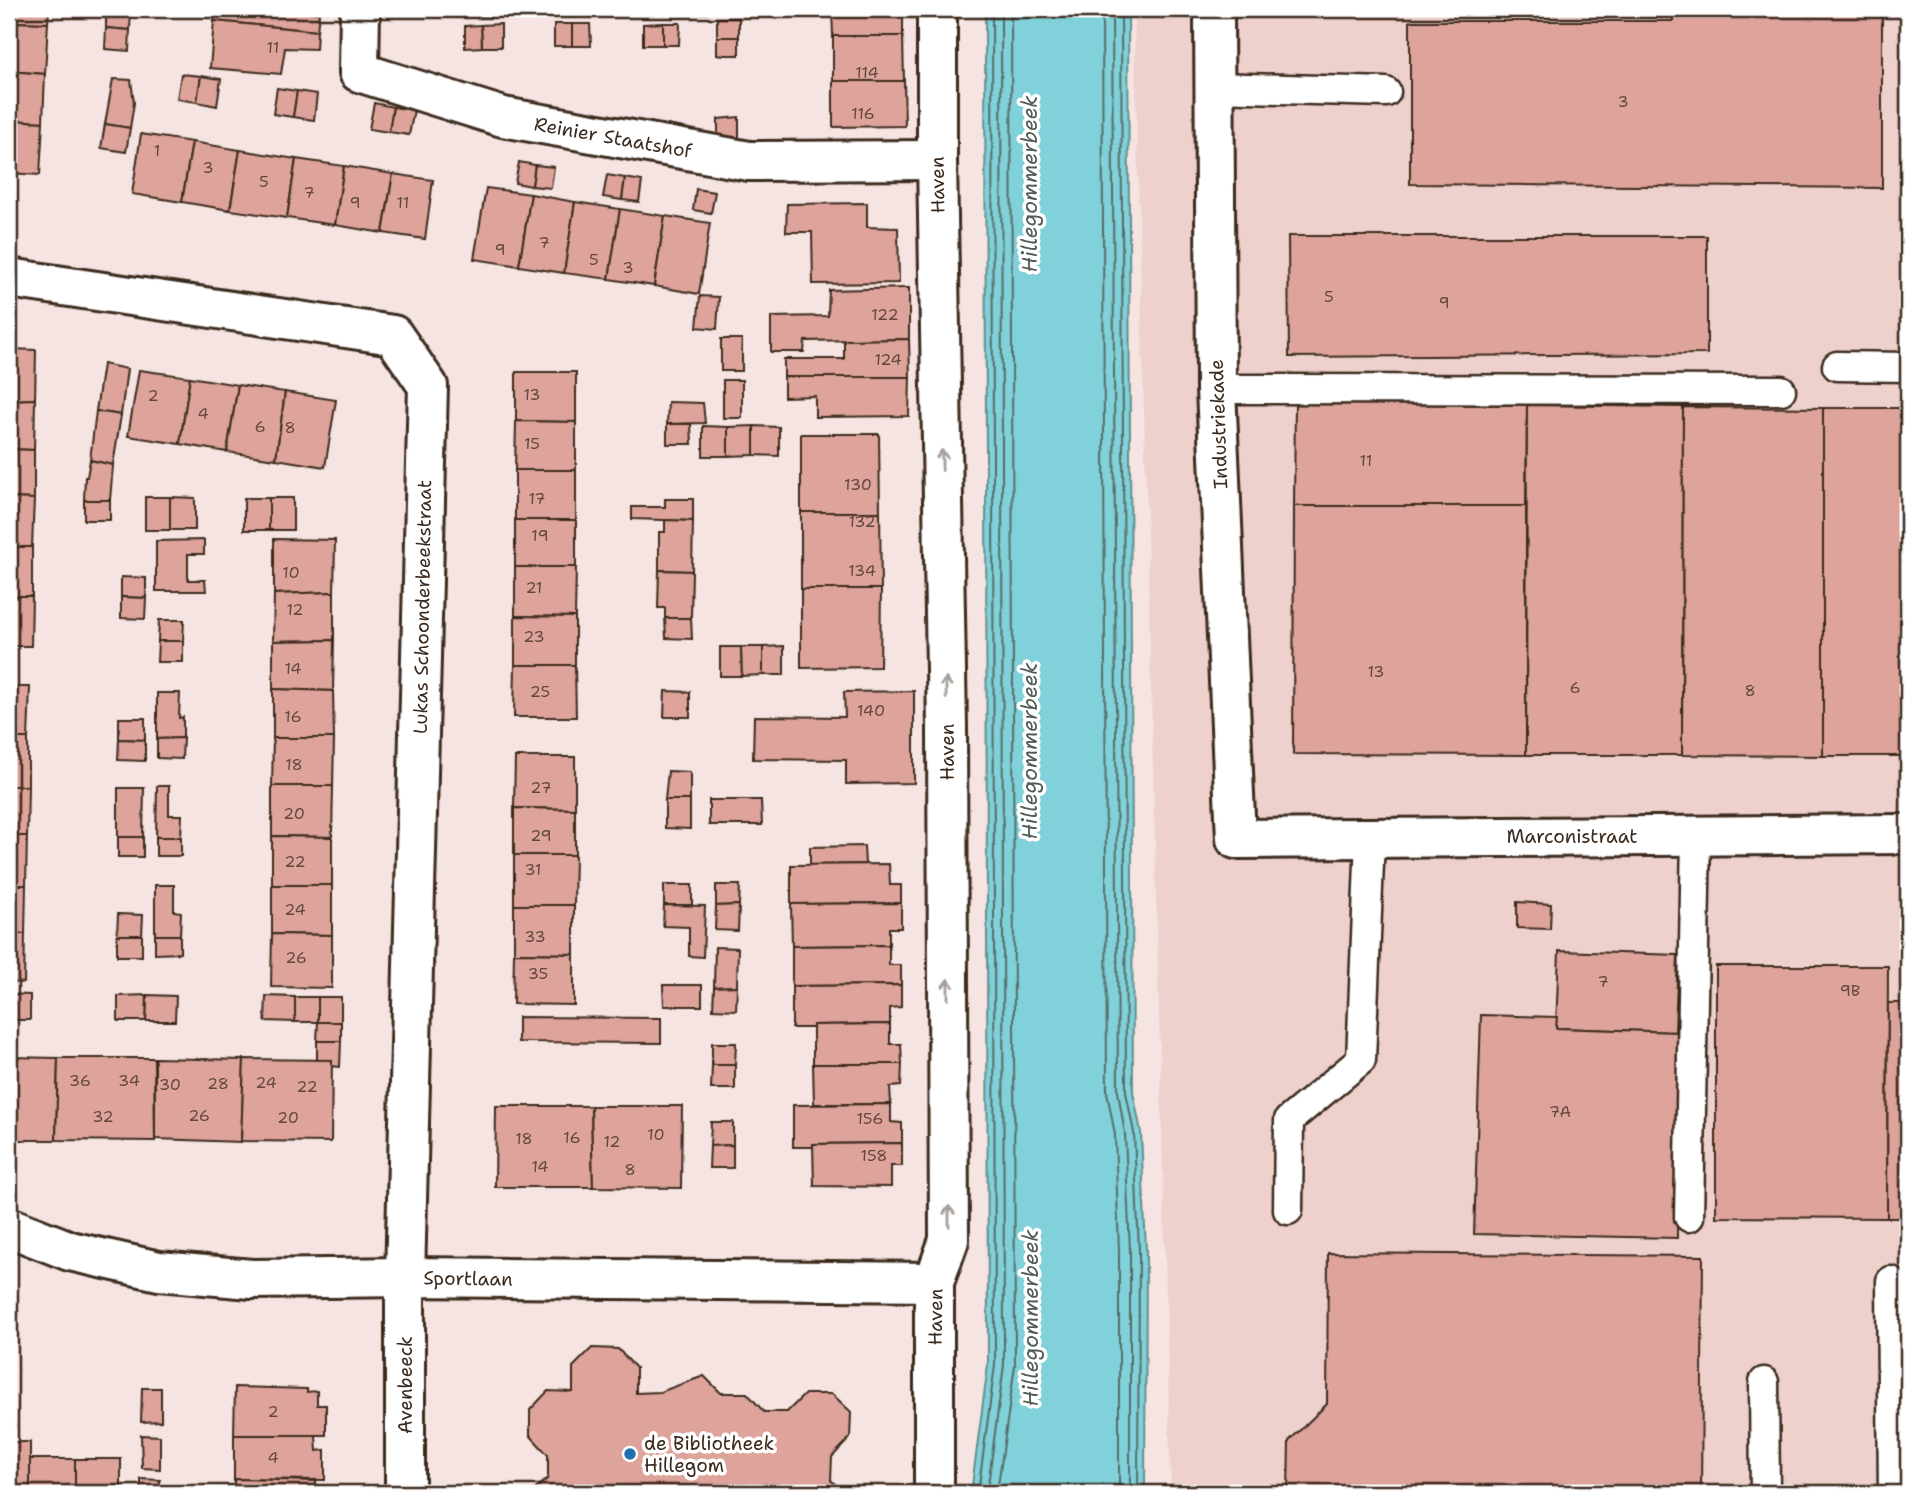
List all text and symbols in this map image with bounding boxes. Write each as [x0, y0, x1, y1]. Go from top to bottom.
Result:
house number: 11 [267, 37, 279, 58]
house number: 114 [855, 62, 879, 83]
house number: 3 [1617, 91, 1629, 112]
water label: Hillegommerbeek [1016, 95, 1044, 273]
house number: 116 [851, 103, 875, 124]
street label: Reinier Staatshof [532, 111, 695, 164]
house number: 1 [154, 140, 160, 161]
street label: Haven [925, 156, 950, 214]
house number: 3 [202, 157, 214, 178]
house number: 5 [259, 171, 269, 192]
house number: 7 [303, 182, 315, 203]
house number: 9 [349, 192, 361, 213]
house number: 11 [397, 192, 409, 213]
house number: 7 [538, 232, 550, 253]
house number: 9 [494, 239, 506, 260]
house number: 5 [589, 249, 599, 270]
house number: 3 [622, 257, 634, 278]
house number: 5 [1324, 286, 1334, 307]
house number: 9 [1438, 292, 1450, 313]
house number: 122 [871, 304, 899, 325]
house number: 124 [874, 349, 902, 370]
street label: Industriekade [1204, 359, 1233, 489]
house number: 13 [523, 384, 541, 405]
house number: 2 [147, 385, 159, 406]
house number: 4 [197, 403, 209, 424]
house number: 6 [254, 416, 266, 437]
house number: 8 [284, 417, 296, 438]
house number: 15 [524, 433, 540, 454]
one-way arrow [936, 449, 949, 472]
house number: 11 [1360, 450, 1372, 471]
house number: 130 [844, 474, 872, 495]
street label: Lukas Schoonderbeekstraat [408, 480, 437, 734]
house number: 17 [528, 488, 546, 509]
house number: 132 [848, 511, 876, 532]
house number: 19 [531, 525, 549, 546]
house number: 134 [848, 560, 876, 581]
house number: 10 [282, 562, 300, 583]
house number: 21 [525, 577, 543, 598]
house number: 12 [286, 599, 304, 620]
house number: 23 [523, 626, 545, 647]
house number: 14 [284, 658, 302, 679]
house number: 13 [1367, 661, 1385, 682]
water label: Hillegommerbeek [1016, 662, 1044, 840]
one-way arrow [940, 677, 953, 700]
house number: 6 [1569, 677, 1581, 698]
house number: 8 [1744, 680, 1756, 701]
house number: 25 [530, 681, 550, 702]
house number: 140 [857, 700, 885, 721]
house number: 16 [284, 706, 302, 727]
street label: Haven [935, 724, 960, 780]
house number: 18 [285, 754, 303, 775]
house number: 27 [530, 777, 552, 798]
house number: 20 [283, 803, 305, 824]
street label: Marconistraat [1506, 824, 1638, 849]
house number: 29 [530, 825, 552, 846]
house number: 22 [284, 851, 306, 872]
house number: 31 [524, 859, 542, 880]
house number: 24 [284, 899, 306, 920]
house number: 33 [524, 926, 546, 947]
house number: 26 [285, 947, 307, 968]
house number: 35 [528, 963, 548, 984]
house number: 7 [1597, 971, 1609, 992]
one-way arrow [941, 978, 955, 1001]
house number: 9B [1840, 980, 1860, 1001]
house number: 36 [69, 1070, 91, 1091]
house number: 34 [118, 1070, 140, 1091]
house number: 24 [255, 1072, 277, 1093]
house number: 28 [207, 1073, 229, 1094]
house number: 30 [159, 1074, 181, 1095]
house number: 22 [296, 1076, 318, 1097]
house number: 7A [1549, 1101, 1571, 1122]
house number: 26 [188, 1105, 210, 1126]
house number: 32 [92, 1106, 114, 1127]
house number: 20 [277, 1107, 299, 1128]
house number: 156 [856, 1108, 884, 1129]
house number: 10 [647, 1124, 665, 1145]
house number: 16 [563, 1127, 581, 1148]
house number: 18 [515, 1128, 533, 1149]
house number: 12 [603, 1131, 621, 1152]
house number: 158 [860, 1145, 888, 1166]
house number: 14 [531, 1156, 549, 1177]
house number: 8 [624, 1159, 636, 1180]
one-way arrow [942, 1205, 956, 1228]
water label: Hillegommerbeek [1017, 1229, 1045, 1407]
street label: Sportlaan [423, 1265, 513, 1292]
street label: Haven [923, 1288, 948, 1346]
street label: Avenbeeck [393, 1336, 418, 1434]
house number: 2 [267, 1401, 279, 1422]
place label: de Bibliotheek Hillegom [644, 1431, 775, 1478]
marker: de Bibliotheek Hillegom [622, 1446, 638, 1462]
house number: 4 [267, 1447, 279, 1468]

